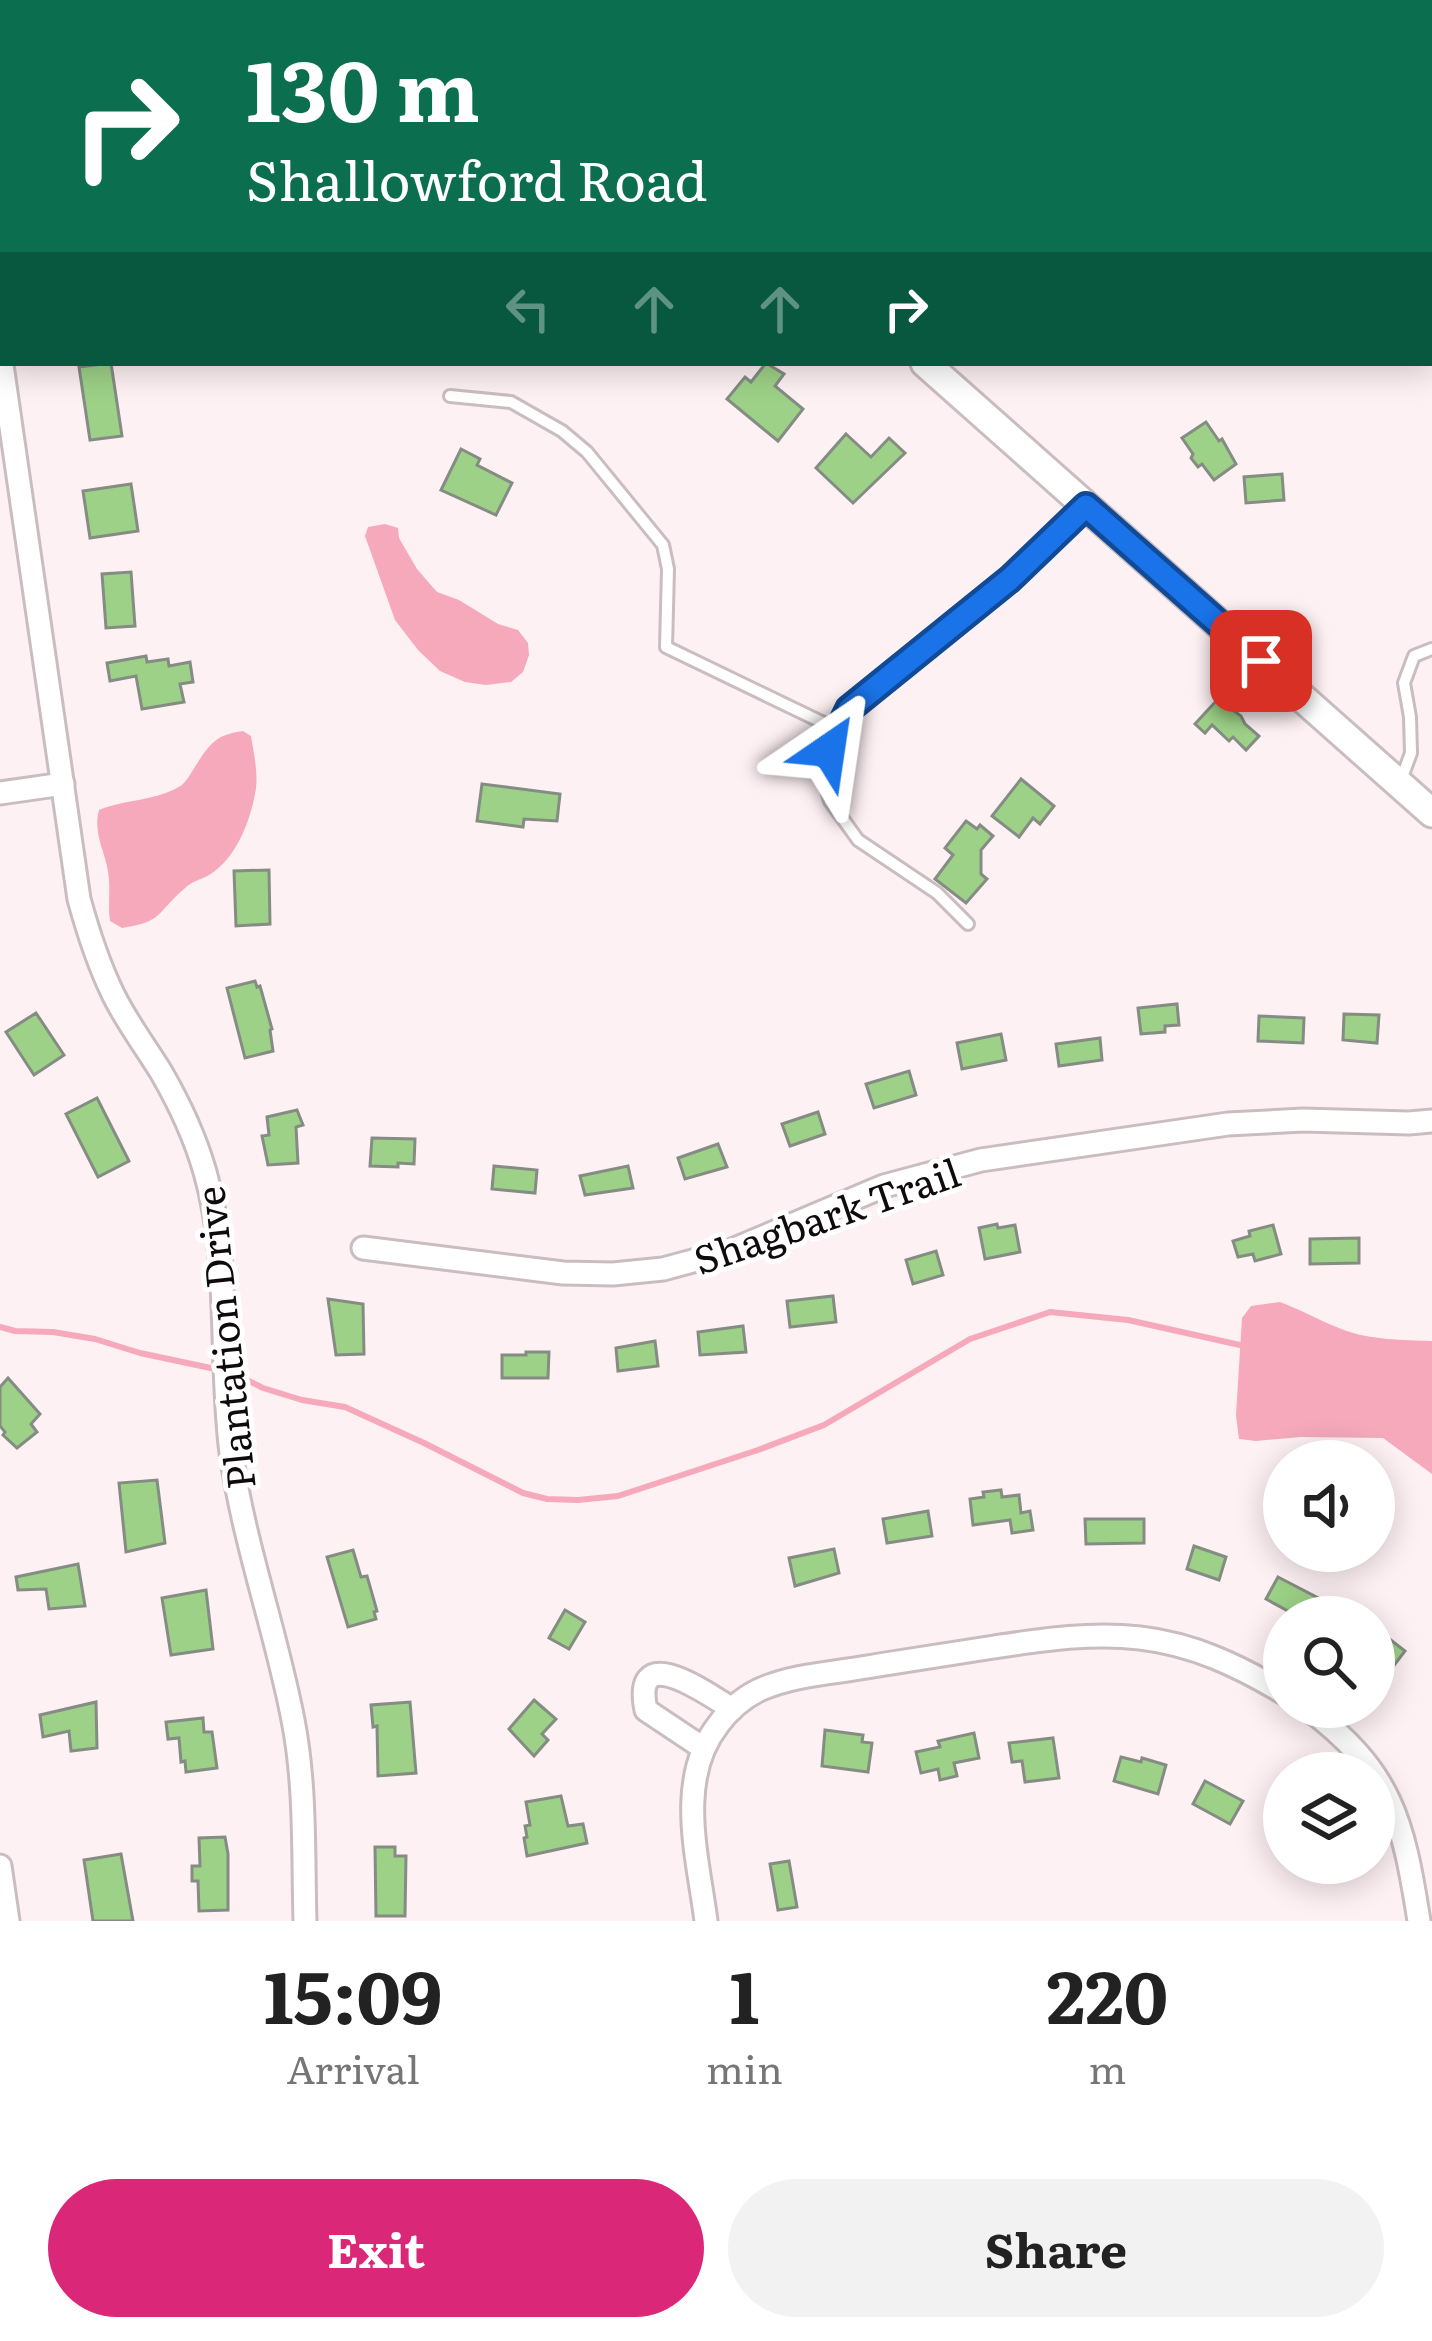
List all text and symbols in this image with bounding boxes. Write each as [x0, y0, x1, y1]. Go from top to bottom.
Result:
text: 130 m [246, 23, 480, 148]
icon: right [48, 48, 204, 204]
text: Shallowford Road [246, 137, 708, 218]
icon: left [495, 276, 561, 342]
icon: ahead [621, 276, 687, 342]
icon: ahead [747, 276, 813, 342]
icon: right [873, 276, 939, 342]
pin [1210, 610, 1312, 712]
icon: arrive [1228, 628, 1294, 694]
position arrow [766, 687, 892, 813]
street label: Shagbark Trail [685, 1141, 967, 1287]
street label: Plantation Drive [178, 1184, 268, 1492]
map controls [1263, 1440, 1395, 1884]
button: sound [1263, 1440, 1395, 1572]
button: search [1263, 1596, 1395, 1728]
button: layers [1263, 1752, 1395, 1884]
text: 15:09 [264, 1939, 442, 2046]
text: 1 [729, 1939, 759, 2046]
text: 220 [1046, 1939, 1168, 2046]
text: Arrival [286, 2038, 420, 2096]
text: min [706, 2038, 783, 2096]
text: m [1088, 2038, 1126, 2096]
button: Exit [48, 2179, 704, 2317]
button: Share [728, 2179, 1384, 2317]

